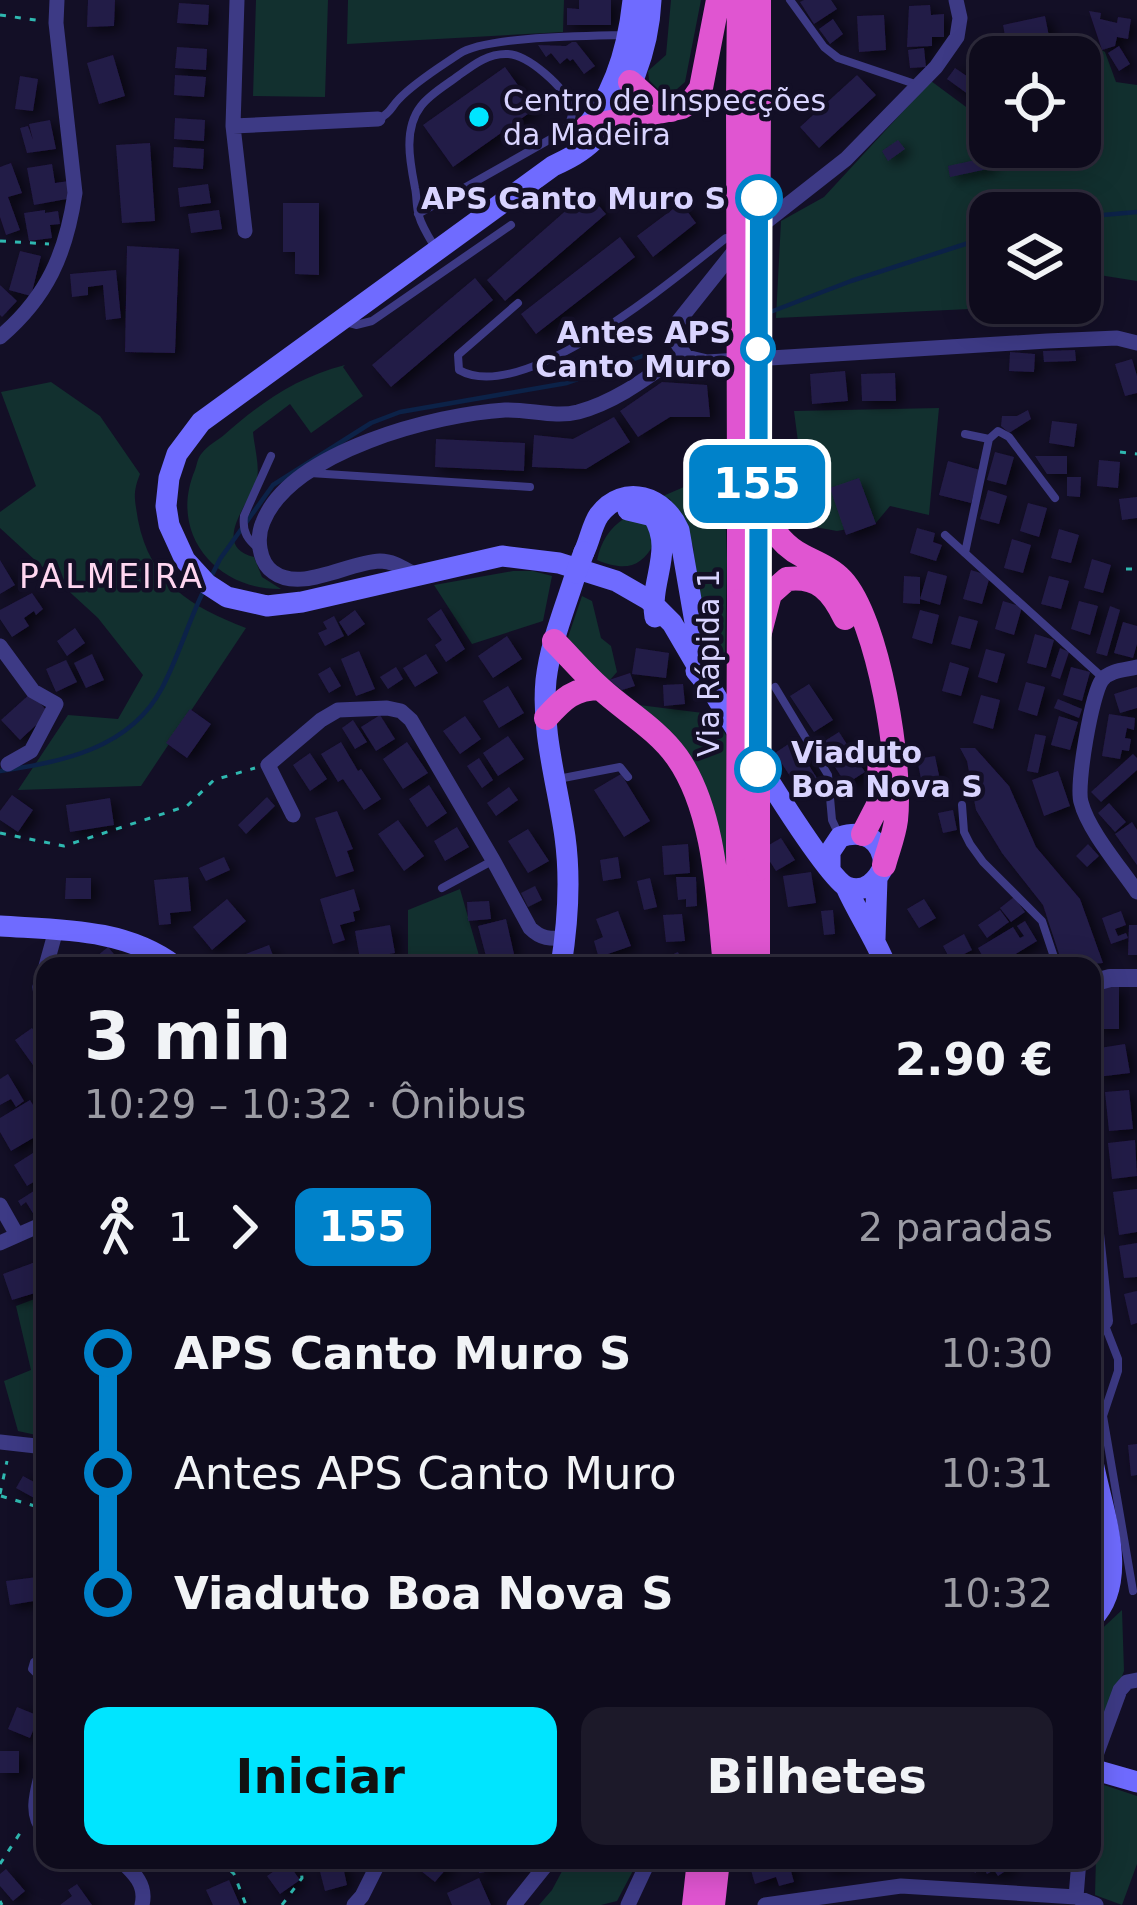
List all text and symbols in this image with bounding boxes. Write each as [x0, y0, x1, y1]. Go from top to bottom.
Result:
map controls [969, 36, 1101, 324]
button: locate [969, 36, 1101, 168]
place label: Centro de Inspecções da Madeira [503, 83, 826, 152]
marker: Centro de Inspecções da Madeira [466, 104, 492, 130]
marker: APS Canto Muro S [737, 176, 781, 220]
place label: APS Canto Muro S [421, 181, 726, 216]
button: layers [969, 192, 1101, 324]
place label: Antes APS Canto Muro [535, 315, 731, 384]
marker: Antes APS Canto Muro [742, 333, 774, 365]
line badge: 155 [688, 445, 826, 523]
text: 155 [713, 459, 801, 508]
district label: PALMEIRA [19, 557, 205, 596]
street label: Via Rápida 1 [691, 569, 726, 757]
place label: Viaduto Boa Nova S [791, 735, 983, 804]
marker: Viaduto Boa Nova S [736, 747, 780, 791]
text: 3 min [84, 998, 291, 1075]
text: 2.90 € [895, 1033, 1053, 1086]
text: 10:29 – 10:32 · Ônibus [84, 1082, 526, 1127]
icon: walk [84, 1194, 150, 1260]
icon: forward [211, 1194, 277, 1260]
text: 155 [319, 1202, 407, 1251]
text: 1 [168, 1205, 193, 1250]
text: 2 paradas [858, 1205, 1053, 1250]
text: APS Canto Muro S [174, 1327, 631, 1380]
text: 10:30 [941, 1331, 1053, 1376]
text: Antes APS Canto Muro [174, 1447, 677, 1500]
text: 10:31 [941, 1451, 1053, 1496]
text: Viaduto Boa Nova S [174, 1567, 674, 1620]
text: 10:32 [941, 1571, 1053, 1616]
button: Iniciar [84, 1707, 557, 1845]
button: Bilhetes [581, 1707, 1053, 1845]

